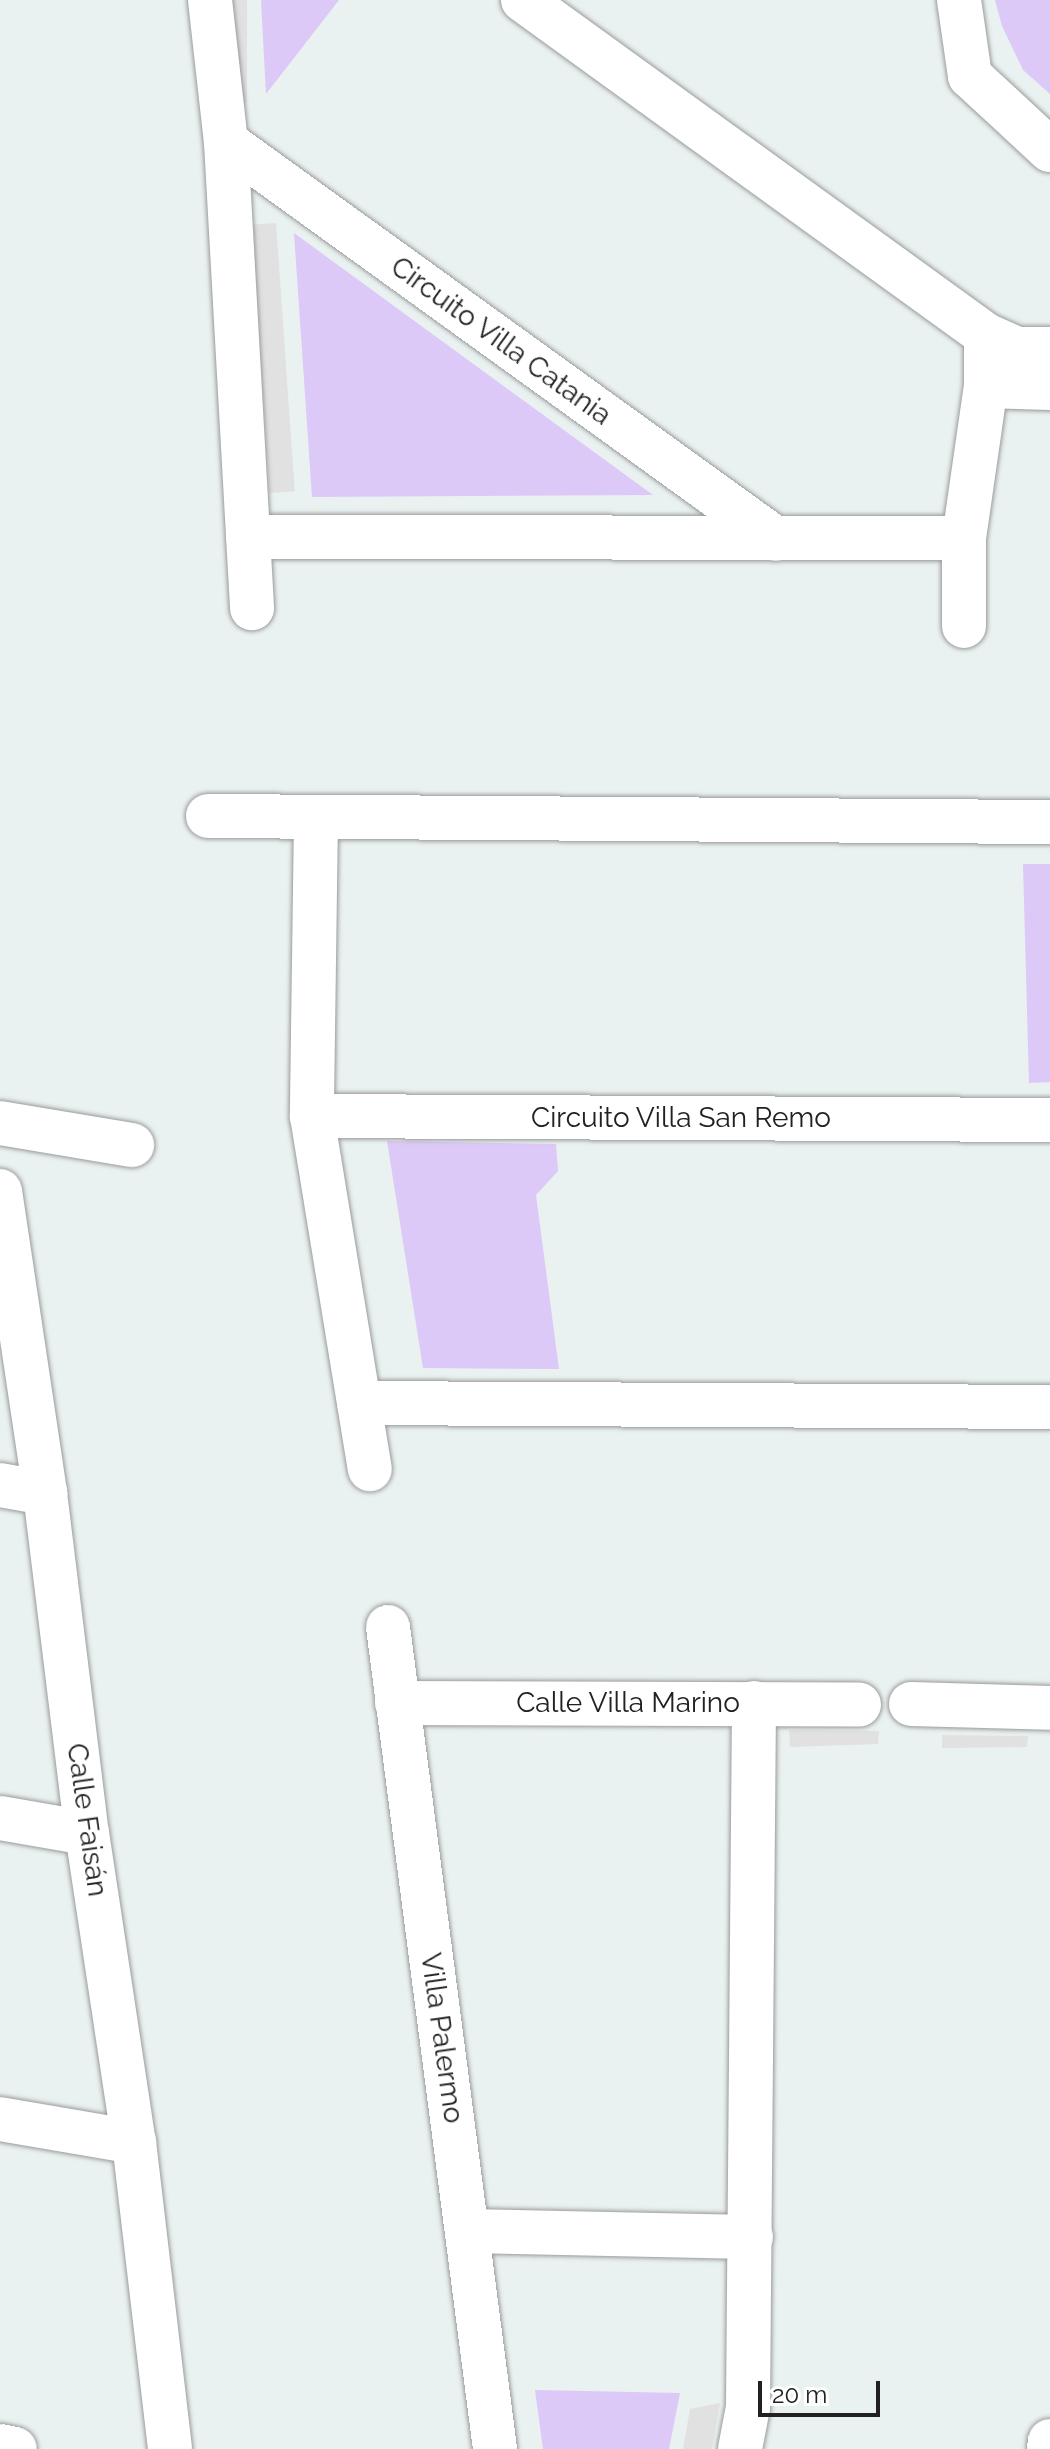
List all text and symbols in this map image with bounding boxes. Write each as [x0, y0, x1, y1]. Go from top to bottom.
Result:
street label: Circuito Villa Catania [384, 249, 618, 433]
street label: Circuito Villa San Remo [531, 1101, 831, 1135]
street label: Calle Villa Marino [516, 1686, 740, 1720]
street label: Calle Faisán [60, 1741, 114, 1899]
street label: Villa Palermo [413, 1951, 471, 2125]
scale bar [762, 2365, 884, 2415]
text: 20 m [772, 2380, 827, 2409]

